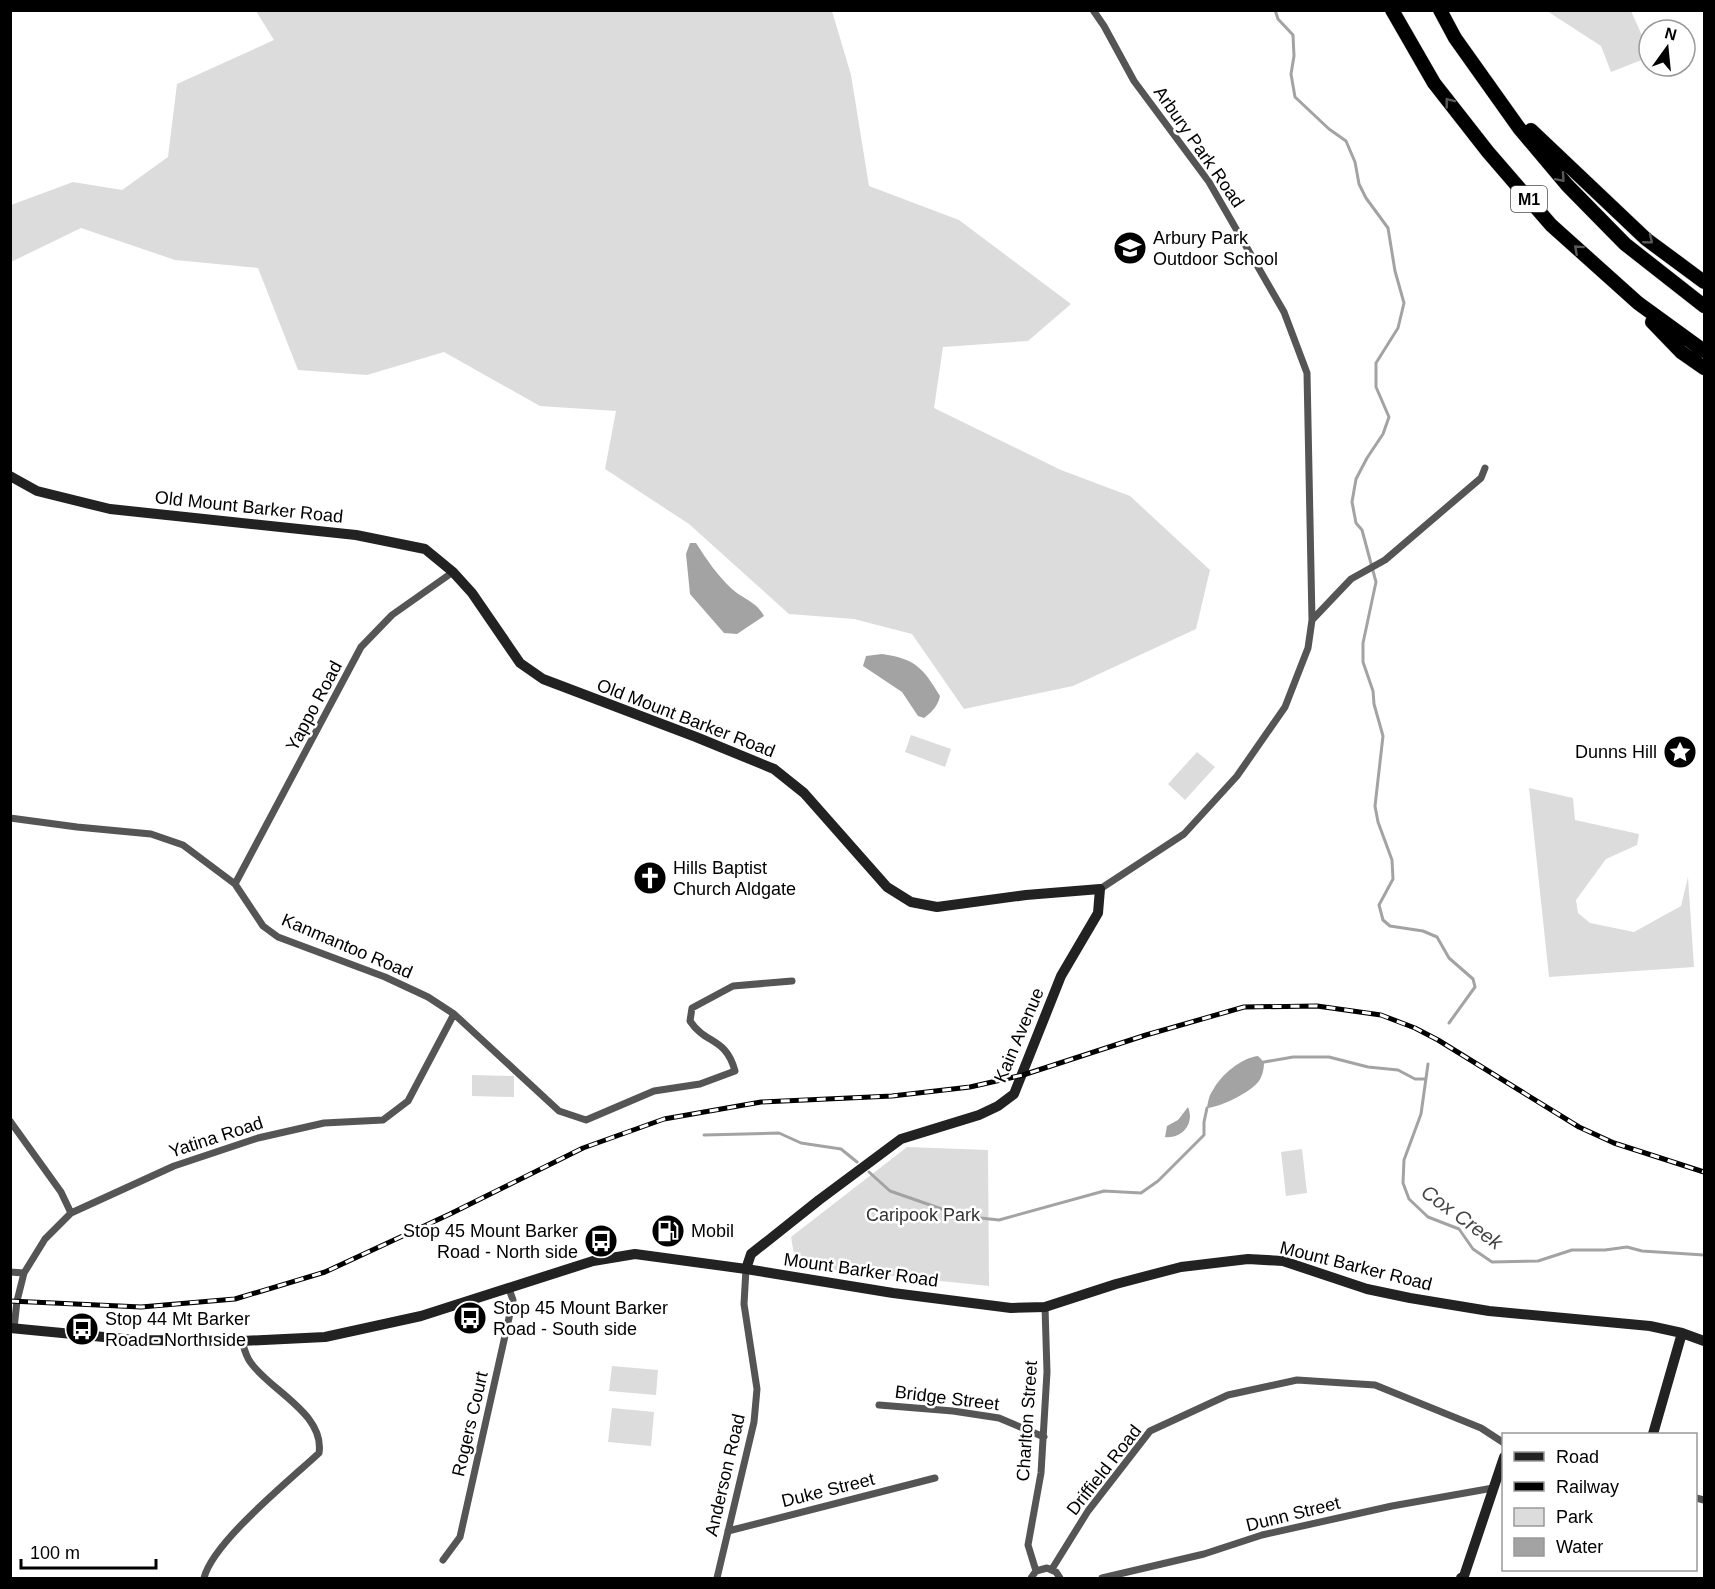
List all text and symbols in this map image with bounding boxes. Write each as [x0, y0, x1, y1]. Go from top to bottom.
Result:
north arrow [1637, 18, 1697, 78]
text: N [1663, 24, 1679, 44]
street label: Arbury Park Road [1150, 83, 1248, 211]
one-way arrow [1446, 98, 1457, 109]
one-way arrow [1554, 171, 1565, 182]
road number: M1 [1511, 186, 1547, 212]
place label: Arbury Park Outdoor School [1153, 228, 1278, 269]
school or university icon: Arbury Park Outdoor School [1112, 230, 1148, 266]
one-way arrow [1642, 233, 1653, 244]
one-way arrow [1574, 245, 1585, 256]
street label: Old Mount Barker Road [154, 487, 344, 527]
street label: Yappo Road [282, 658, 346, 754]
street label: Old Mount Barker Road [594, 675, 778, 761]
place icon: Dunns Hill [1662, 734, 1698, 770]
place label: Dunns Hill [1575, 742, 1657, 762]
place label: Hills Baptist Church Aldgate [673, 858, 796, 899]
church icon: Hills Baptist Church Aldgate [632, 860, 668, 896]
street label: Kanmantoo Road [279, 909, 415, 983]
street label: Kain Avenue [990, 985, 1048, 1085]
street label: Yatina Road [166, 1112, 266, 1162]
water label: Cox Creek [1417, 1180, 1507, 1254]
park label: Caripook Park [866, 1205, 981, 1225]
fuel station icon: Mobil [650, 1213, 686, 1249]
place label: Stop 45 Mount Barker Road - North side [403, 1221, 578, 1262]
place label: Mobil [691, 1221, 734, 1241]
bus stop icon: Stop 45 Mount Barker Road - North side [583, 1223, 619, 1259]
street label: Mount Barker Road [1278, 1237, 1434, 1295]
street label: Mount Barker Road [782, 1249, 940, 1291]
place label: Stop 45 Mount Barker Road - South side [493, 1298, 668, 1339]
bus stop icon: Stop 45 Mount Barker Road - South side [452, 1300, 488, 1336]
place label: Stop 44 Mt Barker Road - North side [105, 1309, 250, 1350]
bus stop icon: Stop 44 Mt Barker Road - North side [64, 1311, 100, 1347]
street label: Charlton Street [1013, 1360, 1041, 1482]
street label: Rogers Court [448, 1370, 492, 1478]
street label: Bridge Street [894, 1382, 1000, 1414]
street label: Anderson Road [701, 1412, 749, 1538]
street label: Driffield Road [1063, 1421, 1145, 1519]
legend [1502, 1433, 1697, 1571]
text: Road [1556, 1447, 1599, 1467]
street label: Duke Street [779, 1469, 877, 1511]
text: Railway [1556, 1477, 1619, 1497]
street label: Dunn Street [1244, 1493, 1342, 1535]
text: Park [1556, 1507, 1594, 1527]
scale bar [21, 1532, 156, 1570]
text: Water [1556, 1537, 1603, 1557]
text: 100 m [30, 1543, 80, 1563]

